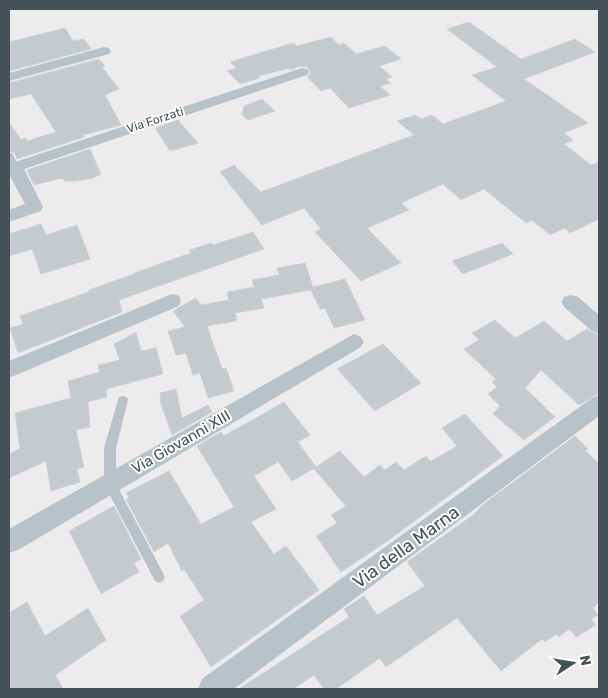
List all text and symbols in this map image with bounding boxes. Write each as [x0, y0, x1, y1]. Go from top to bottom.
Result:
street label: Via Forzati [125, 104, 185, 136]
street label: Via Giovanni XIII [128, 406, 234, 478]
street label: Via della Marna [348, 501, 464, 593]
north arrow [548, 638, 598, 688]
text: N [576, 654, 595, 667]

